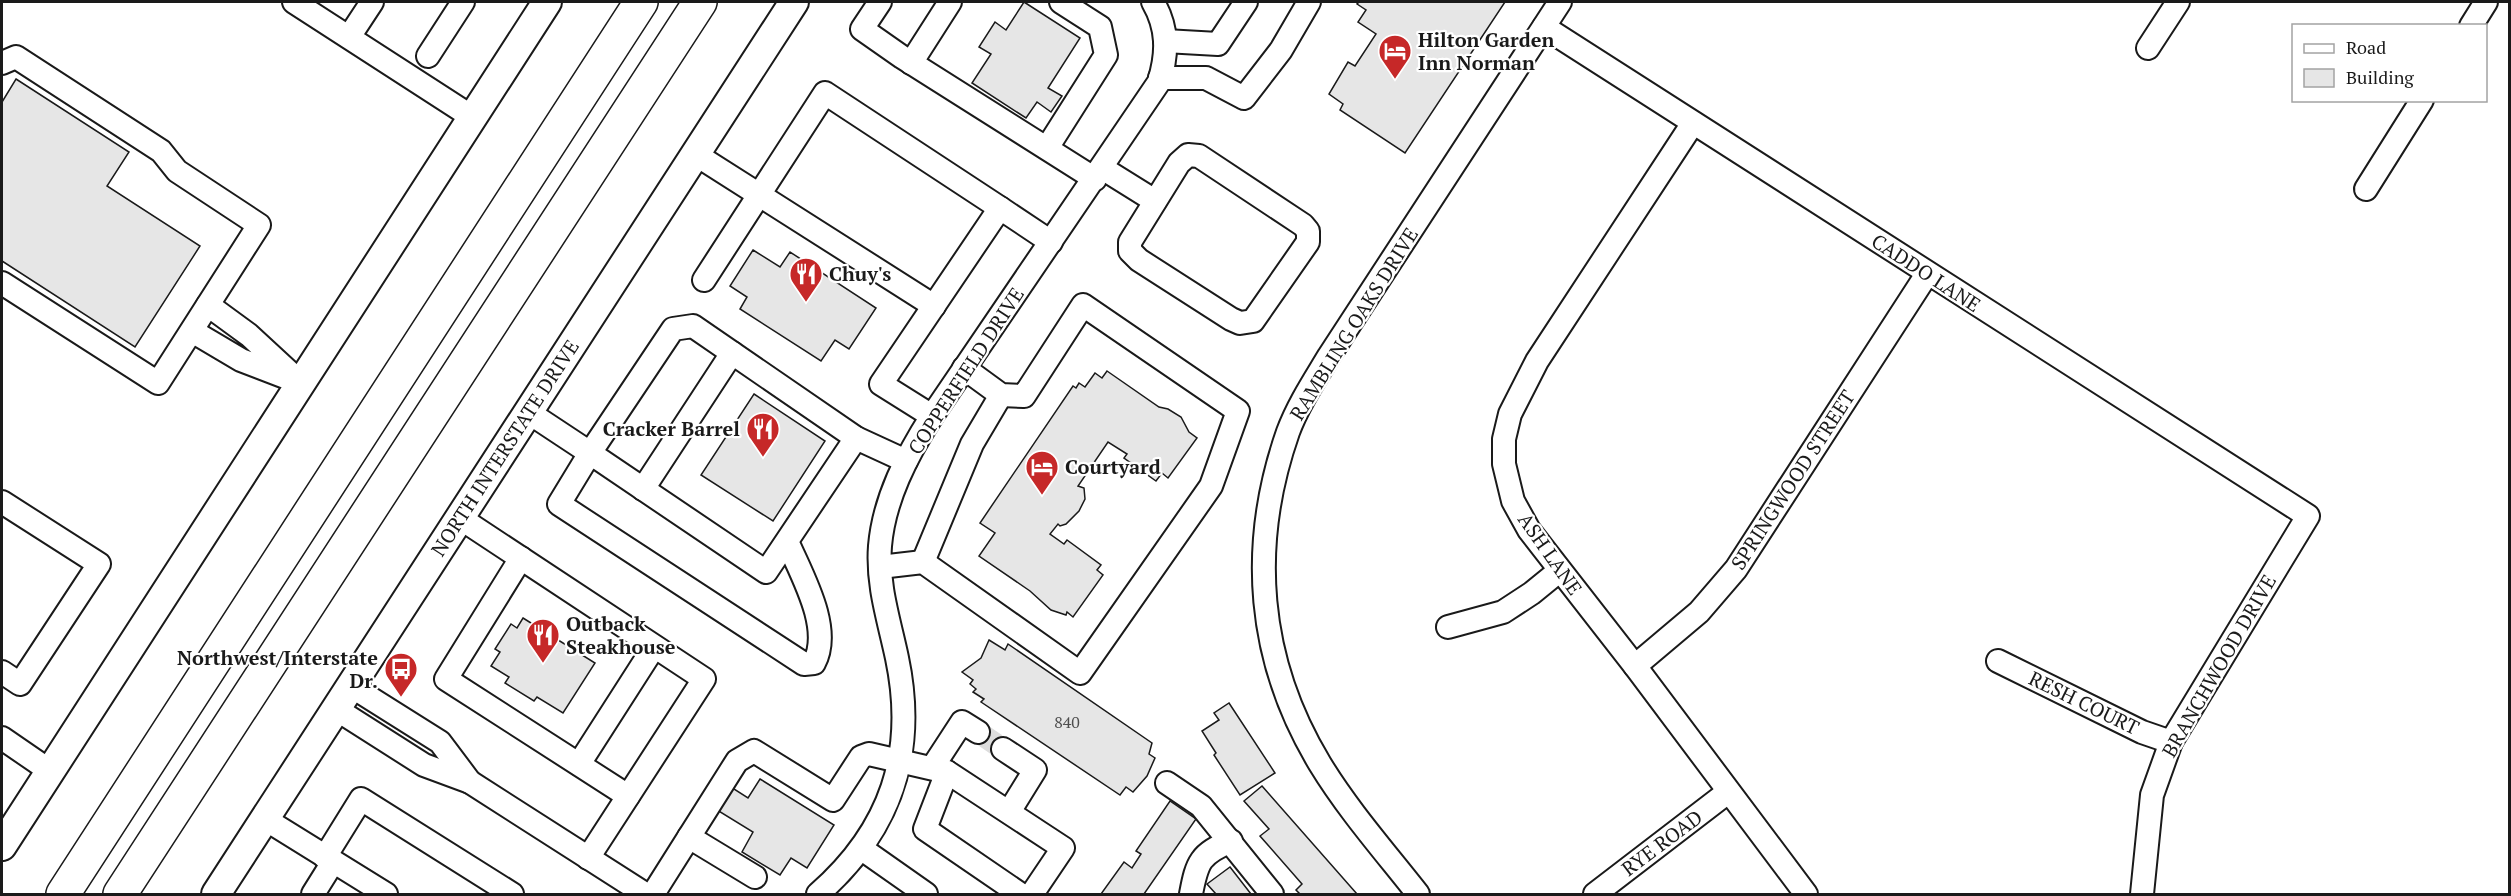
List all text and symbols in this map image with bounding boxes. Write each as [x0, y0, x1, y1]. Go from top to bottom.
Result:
legend [2292, 24, 2487, 102]
place label: Hilton Garden Inn Norman [1418, 26, 1554, 76]
hotel icon: Hilton Garden Inn Norman [1377, 33, 1413, 80]
text: Road [2346, 35, 2386, 59]
text: Building [2346, 65, 2414, 89]
street label: RAMBLING OAKS DRIVE [1283, 222, 1424, 425]
street label: CADDO LANE [1867, 227, 1986, 318]
restaurant icon: Chuy's [788, 256, 824, 303]
place label: Chuy's [829, 260, 891, 287]
street label: COPPERFIELD DRIVE [901, 282, 1030, 460]
street label: NORTH INTERSTATE DRIVE [424, 334, 585, 561]
street label: SPRINGWOOD STREET [1724, 385, 1861, 575]
restaurant icon: Cracker Barrel [745, 411, 781, 458]
place label: Cracker Barrel [603, 415, 740, 442]
hotel icon: Courtyard [1024, 449, 1060, 496]
place label: Courtyard [1065, 453, 1161, 480]
street label: ASH LANE [1512, 507, 1589, 600]
street label: BRANCHWOOD DRIVE [2155, 569, 2282, 762]
place label: Outback Steakhouse [566, 610, 676, 660]
restaurant icon: Outback Steakhouse [525, 617, 561, 664]
place label: Northwest/Interstate Dr. [177, 644, 378, 694]
bus stop icon: Northwest/Interstate Dr. [383, 651, 419, 698]
street label: RESH COURT [2025, 664, 2144, 741]
house number: 840 [1054, 711, 1080, 733]
street label: RYE ROAD [1616, 803, 1708, 882]

